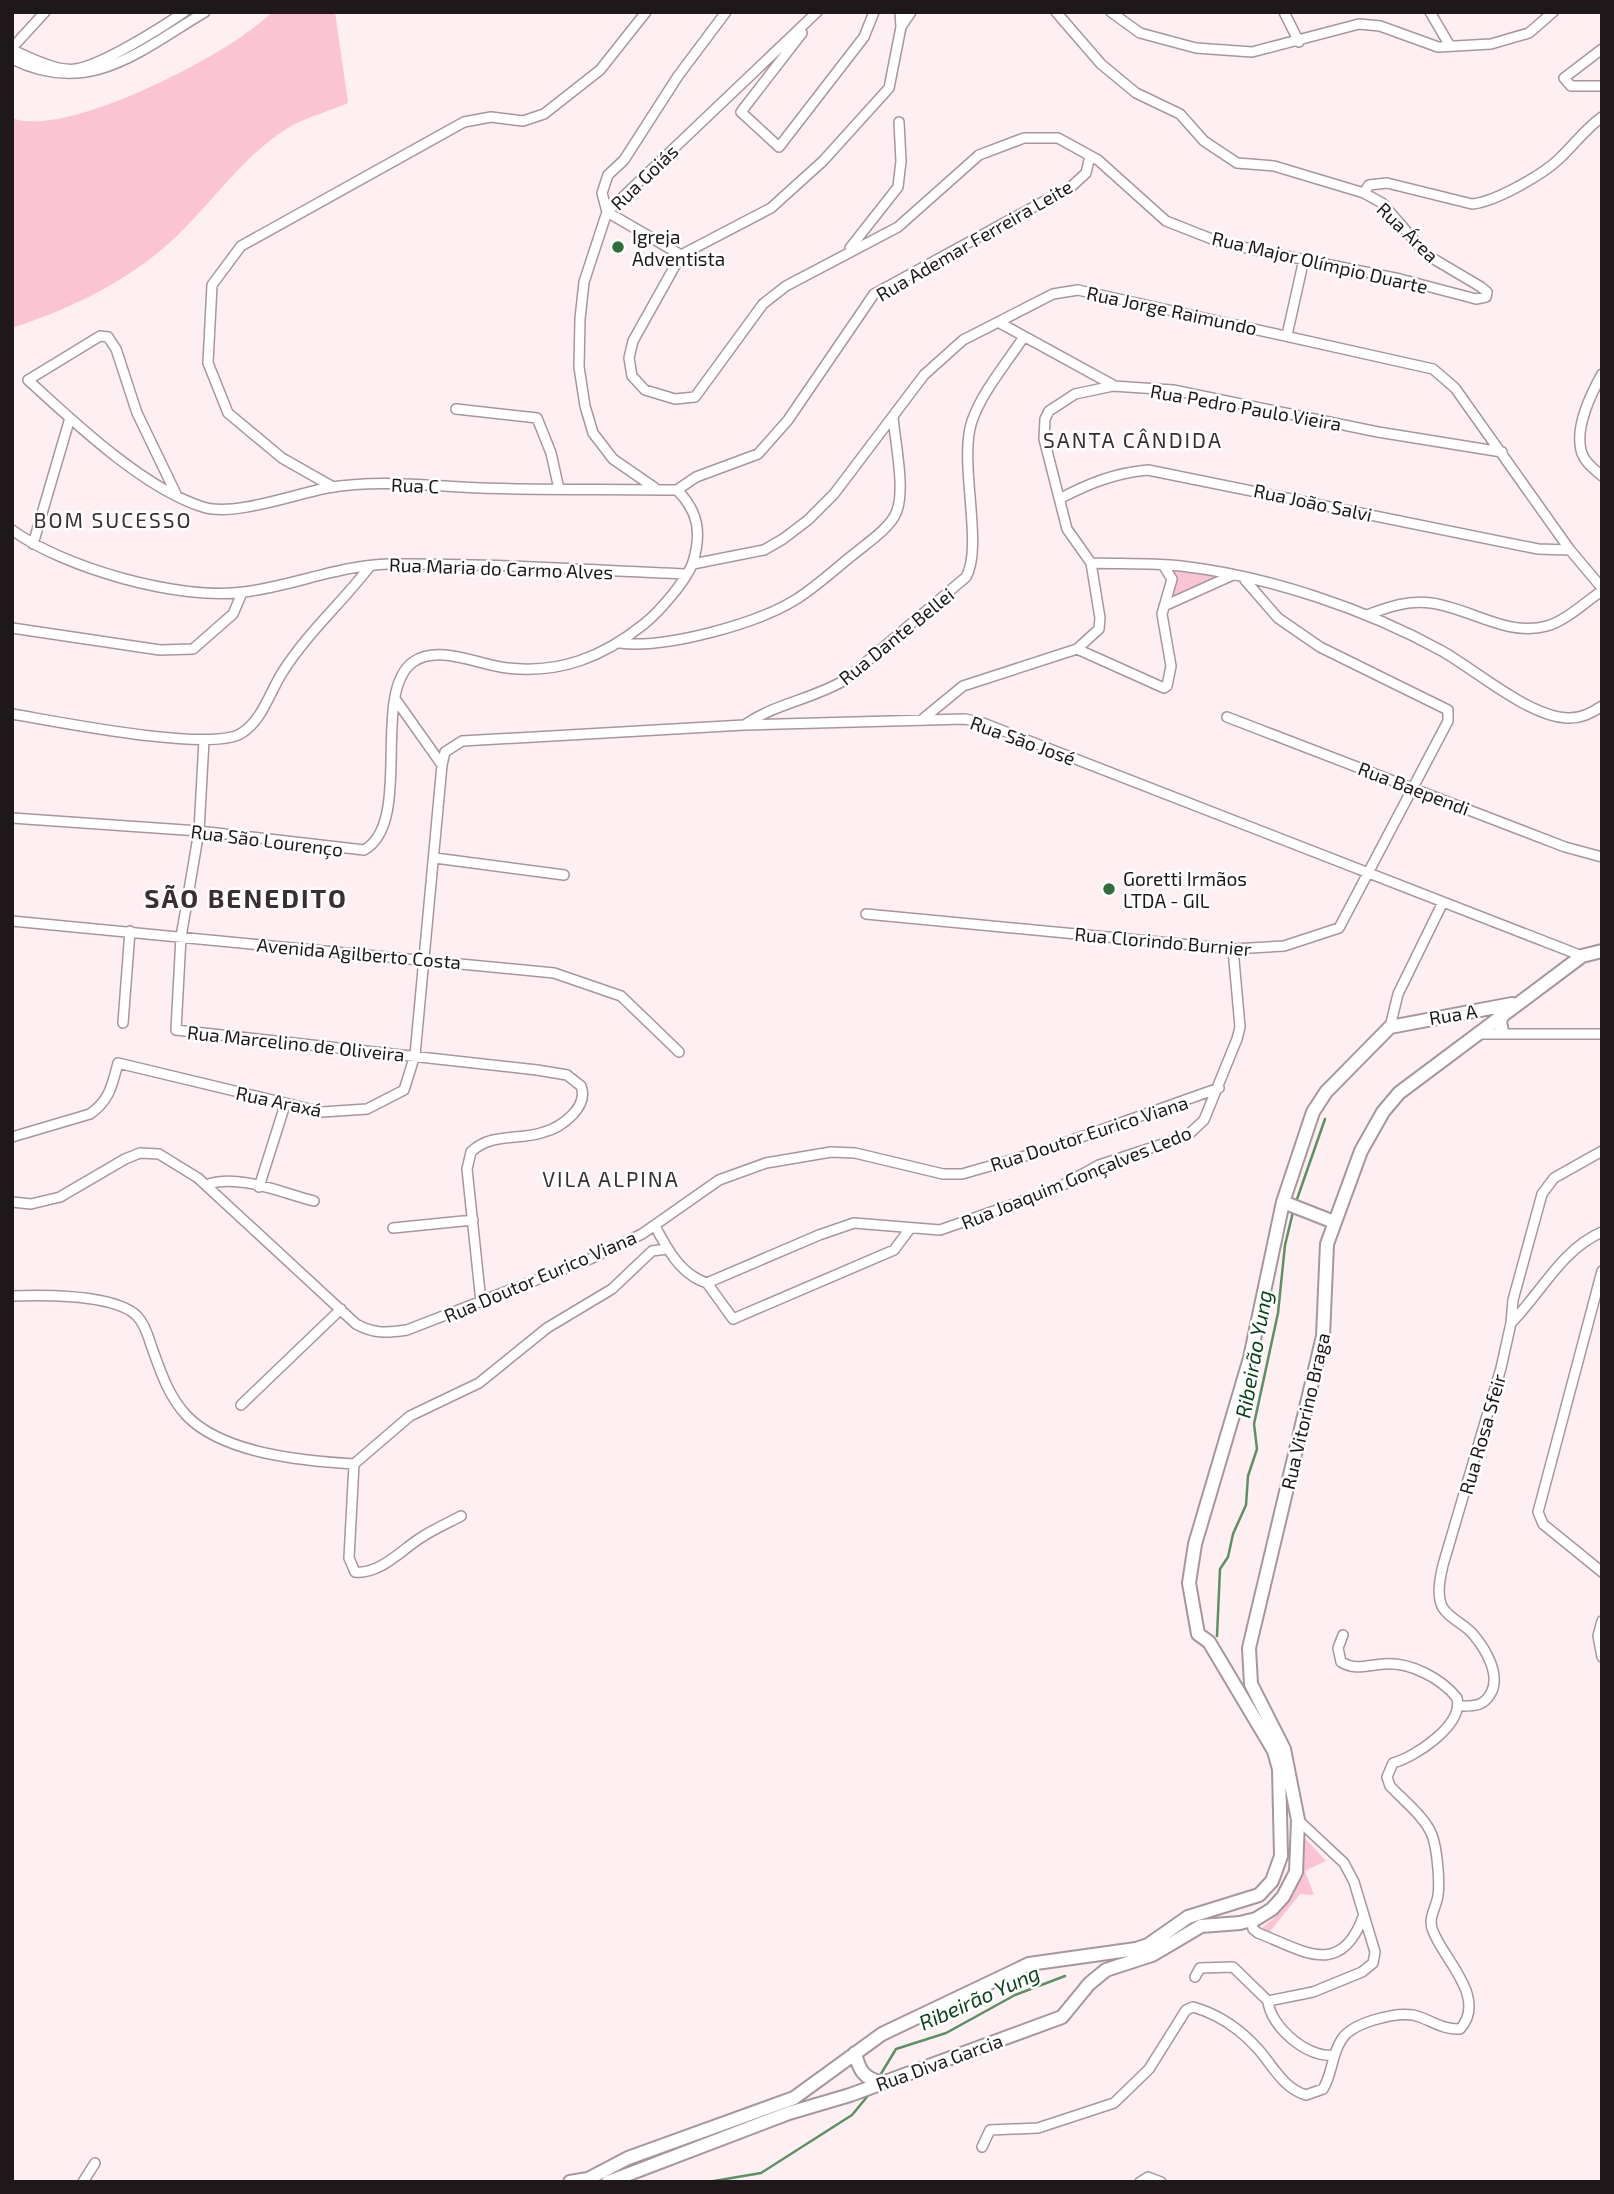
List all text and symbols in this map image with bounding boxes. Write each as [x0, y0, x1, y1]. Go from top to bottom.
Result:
street label: Rua Goiás [606, 139, 682, 215]
street label: Rua Ademar Ferreira Leite [872, 174, 1076, 306]
street label: Rua Área [1372, 197, 1444, 267]
place label: Igreja Adventista [632, 225, 725, 270]
street label: Rua Major Olímpio Duarte [1210, 226, 1430, 298]
marker: Igreja Adventista [610, 239, 626, 255]
street label: Rua Jorge Raimundo [1085, 281, 1259, 339]
street label: Rua Pedro Paulo Vieira [1149, 379, 1343, 435]
district label: SANTA CÂNDIDA [1043, 427, 1223, 452]
street label: Rua C [391, 473, 440, 497]
street label: Rua João Salvi [1252, 478, 1374, 526]
district label: BOM SUCESSO [33, 507, 193, 532]
street label: Rua Maria do Carmo Alves [389, 553, 613, 583]
street label: Rua Dante Bellei [834, 583, 958, 689]
street label: Rua São José [967, 710, 1079, 770]
street label: Rua Baependi [1355, 756, 1473, 820]
street label: Rua São Lourenço [189, 819, 344, 862]
place label: Goretti Irmãos LTDA - GIL [1123, 867, 1247, 912]
marker: Goretti Irmãos LTDA - GIL [1101, 881, 1117, 897]
district label: SÃO BENEDITO [144, 882, 348, 913]
street label: Rua Clorindo Burnier [1074, 922, 1253, 960]
street label: Avenida Agilberto Costa [256, 933, 462, 973]
street label: Rua A [1427, 999, 1479, 1029]
street label: Rua Marcelino de Oliveira [186, 1020, 406, 1066]
street label: Rua Araxá [234, 1081, 324, 1121]
street label: Rua Doutor Eurico Viana [987, 1090, 1191, 1176]
street label: Rua Joaquim Gonçalves Ledo [958, 1120, 1195, 1235]
district label: VILA ALPINA [542, 1166, 680, 1191]
street label: Rua Doutor Eurico Viana [440, 1225, 640, 1327]
water label: Ribeirão Yung [1229, 1288, 1277, 1420]
street label: Rua Vitorino Braga [1276, 1330, 1334, 1492]
street label: Rua Rosa Sfeir [1454, 1371, 1510, 1497]
water label: Ribeirão Yung [915, 1959, 1043, 2035]
street label: Rua Diva Garcia [872, 2028, 1006, 2096]

